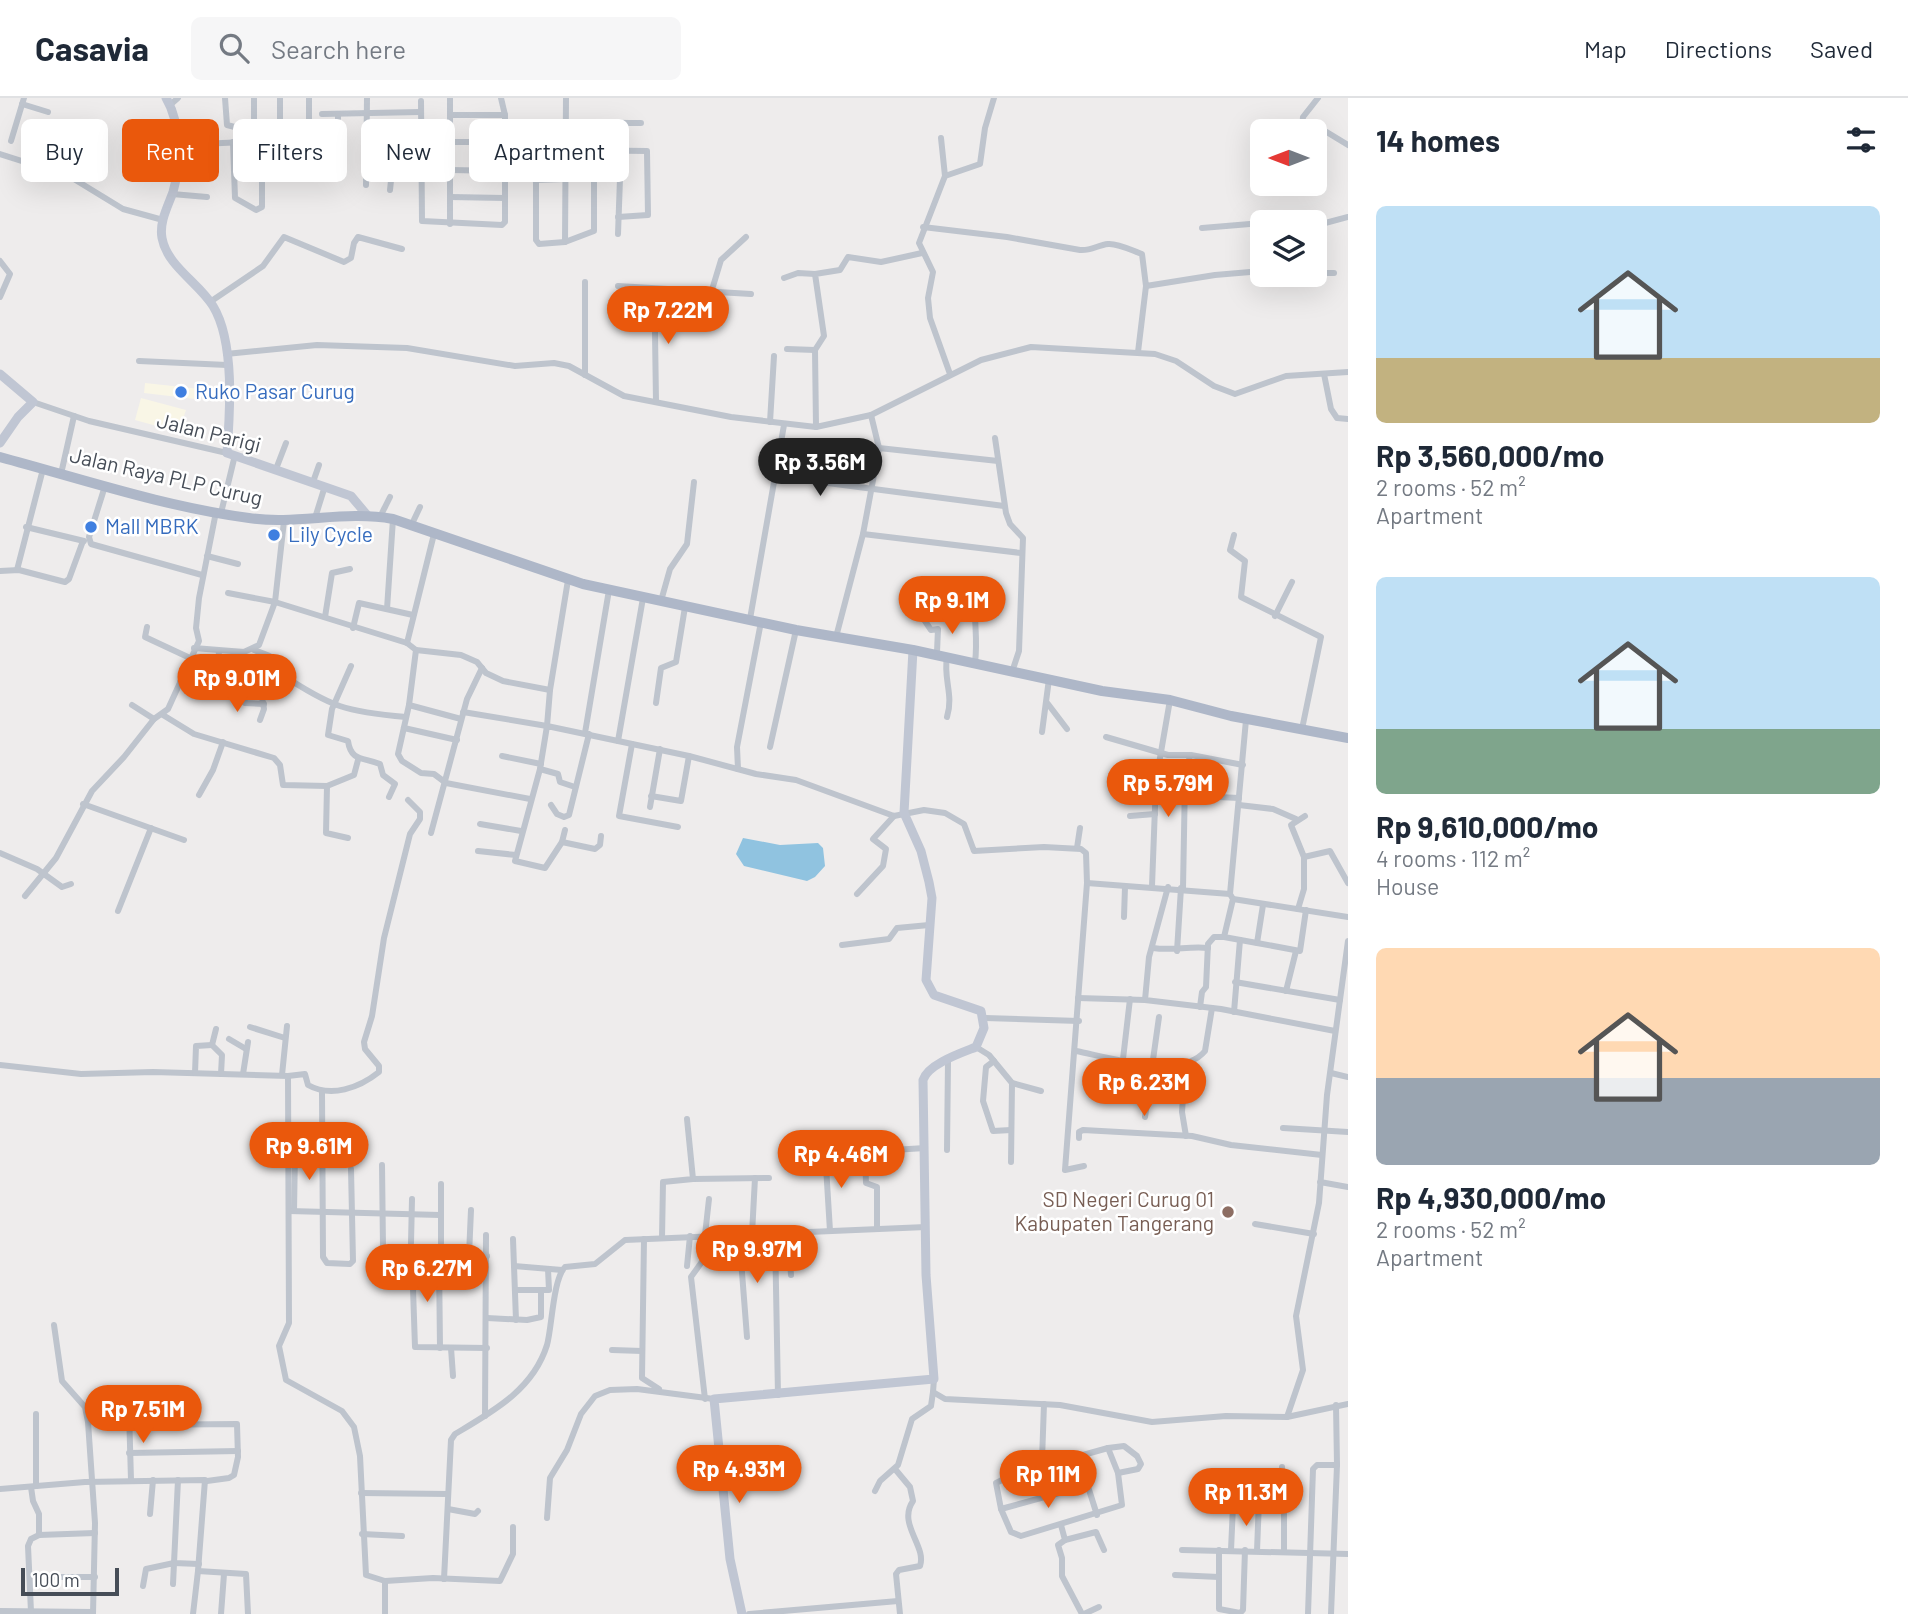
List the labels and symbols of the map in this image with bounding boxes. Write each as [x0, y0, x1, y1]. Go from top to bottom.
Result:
north arrow [1250, 119, 1326, 196]
pin: Rp 7.22M [596, 286, 740, 346]
place label: Ruko Pasar Curug [195, 378, 355, 403]
marker: Ruko Pasar Curug [173, 384, 189, 400]
street label: Jalan Parigi [155, 407, 264, 457]
pin: Rp 3.56M [748, 438, 892, 498]
street label: Jalan Raya PLP Curug [68, 441, 265, 510]
place label: Mall MBRK [105, 513, 199, 538]
marker: Mall MBRK [83, 519, 99, 535]
place label: Lily Cycle [288, 521, 373, 546]
marker: Lily Cycle [266, 527, 282, 543]
pin: Rp 9.1M [887, 576, 1017, 636]
pin: Rp 9.01M [165, 654, 309, 714]
pin: Rp 5.79M [1096, 760, 1240, 819]
pin: Rp 6.23M [1072, 1058, 1216, 1118]
pin: Rp 9.61M [237, 1122, 381, 1182]
pin: Rp 4.46M [769, 1130, 913, 1190]
place label: SD Negeri Curug 01 Kabupaten Tangerang [1014, 1186, 1214, 1235]
marker: SD Negeri Curug 01 Kabupaten Tangerang [1220, 1204, 1236, 1220]
pin: Rp 9.97M [685, 1226, 829, 1285]
pin: Rp 6.27M [355, 1244, 499, 1304]
pin: Rp 7.51M [71, 1386, 215, 1445]
pin: Rp 4.93M [667, 1446, 811, 1505]
pin: Rp 11M [991, 1450, 1105, 1510]
pin: Rp 11.3M [1174, 1468, 1318, 1528]
scale bar [21, 1565, 119, 1597]

